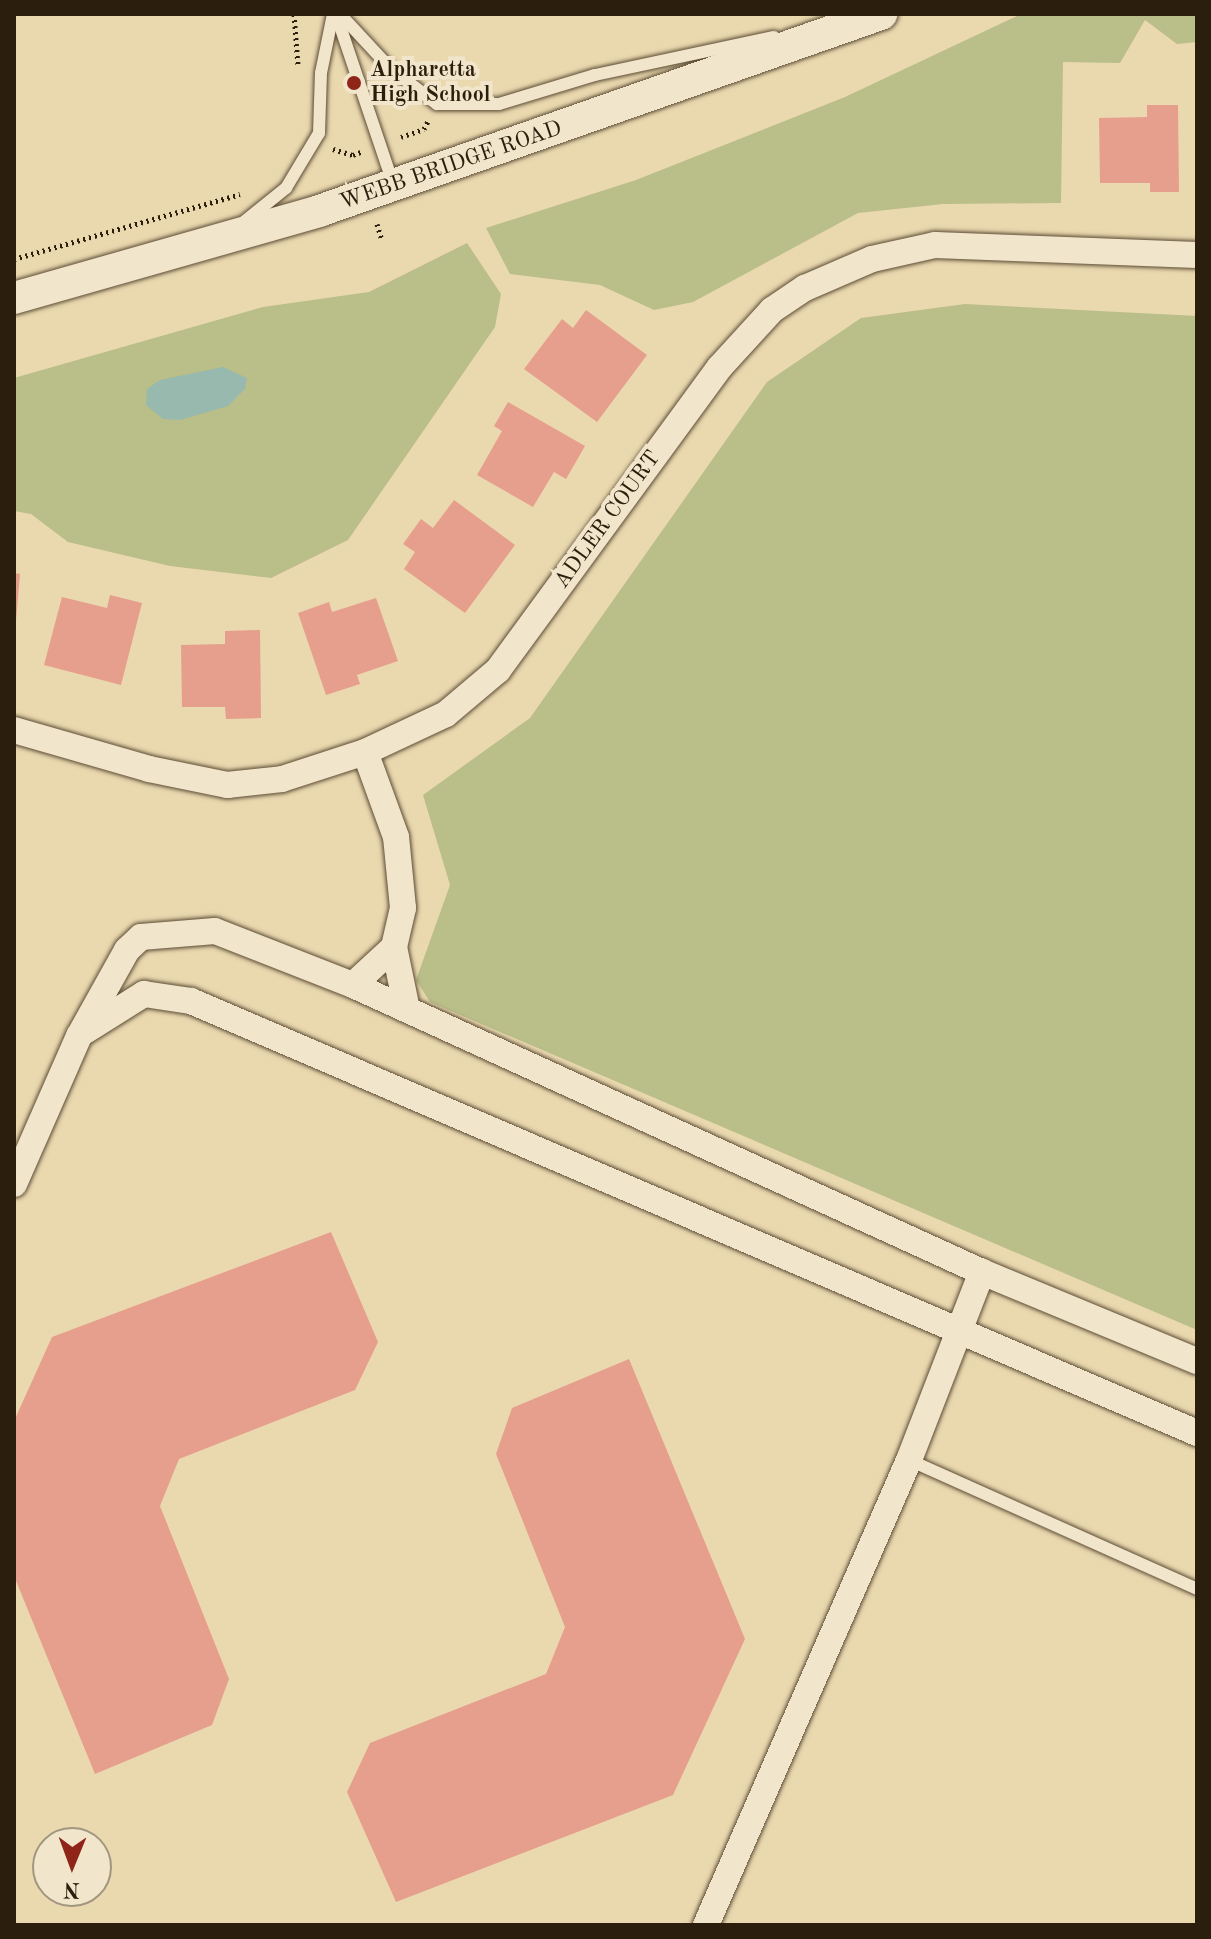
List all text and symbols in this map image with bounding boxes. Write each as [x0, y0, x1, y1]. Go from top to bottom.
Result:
place label: Alpharetta High School [370, 57, 491, 108]
marker: Alpharetta High School [345, 74, 363, 92]
street label: WEBB BRIDGE ROAD [337, 116, 565, 216]
street label: ADLER COURT [549, 446, 667, 594]
north arrow [32, 1827, 112, 1907]
text: N [63, 1878, 80, 1900]

